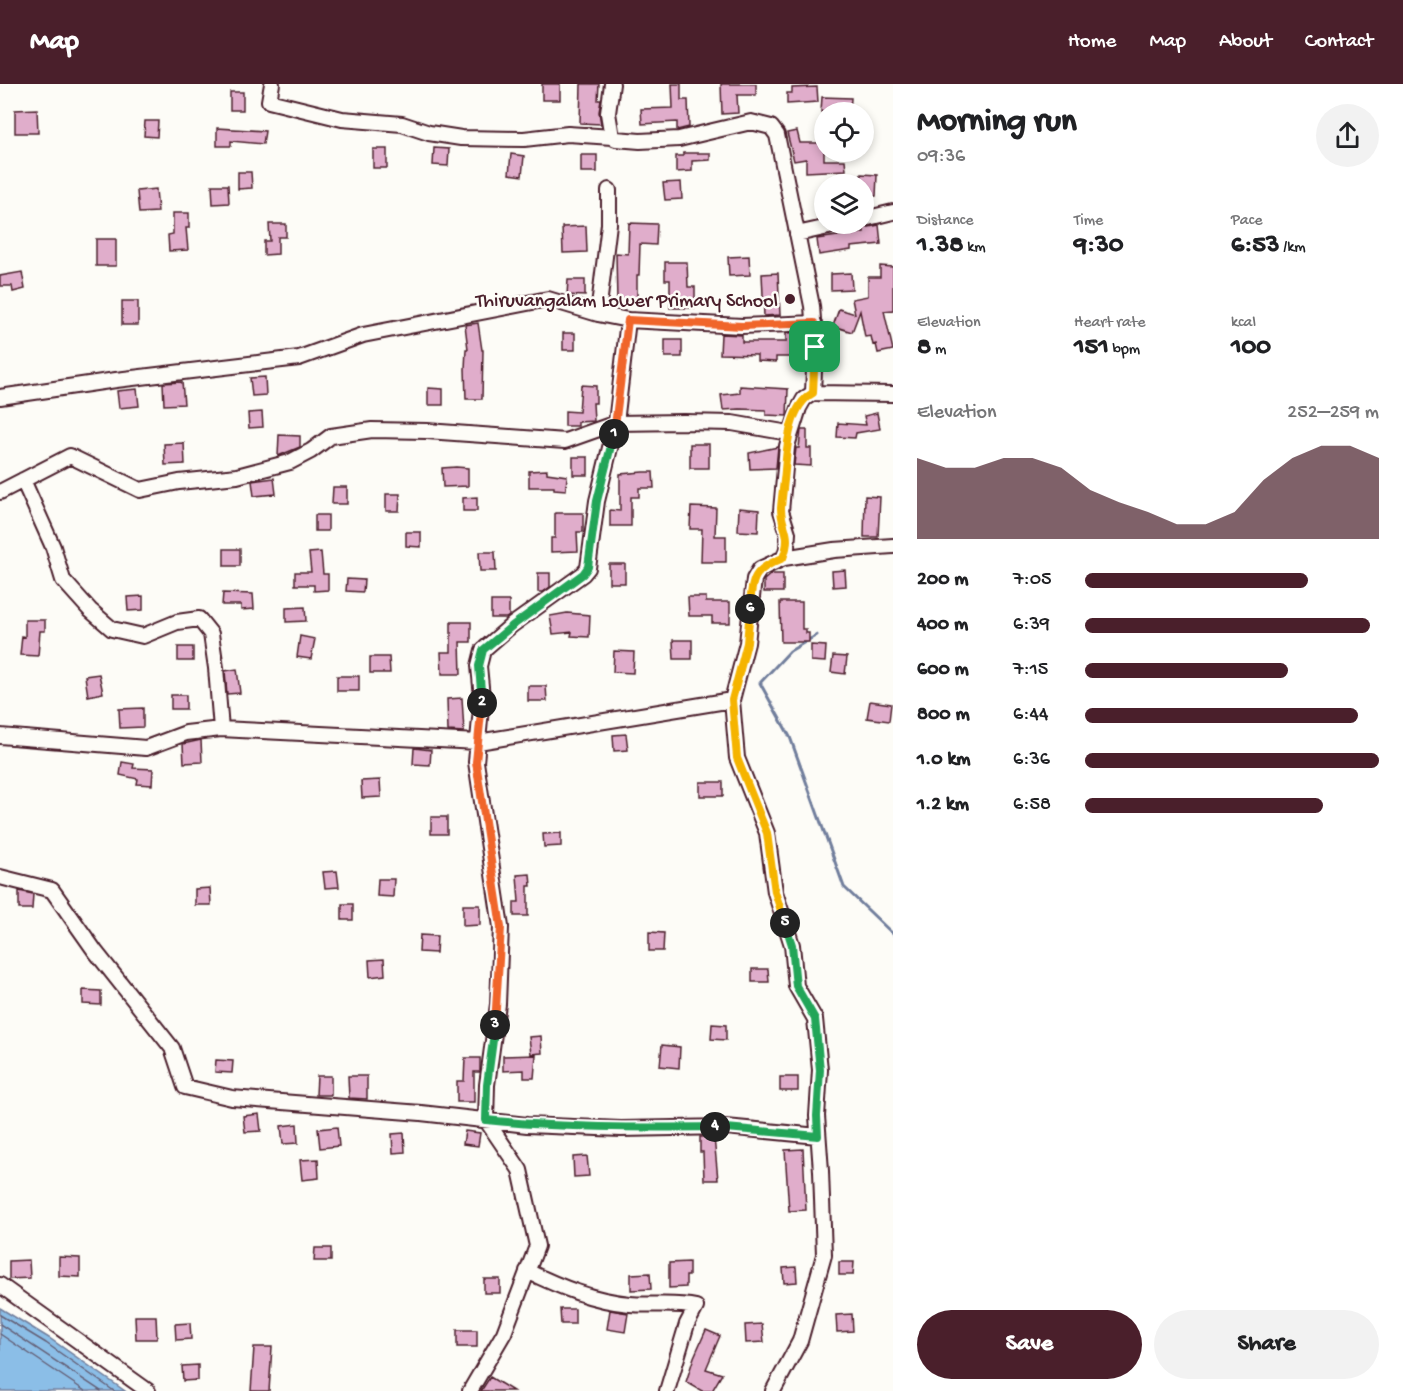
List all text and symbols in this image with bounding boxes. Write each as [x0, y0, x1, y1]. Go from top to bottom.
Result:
text: Map [30, 26, 79, 59]
text: Home [1068, 30, 1116, 55]
text: Map [1149, 30, 1186, 55]
text: About [1219, 30, 1272, 55]
text: Contact [1305, 30, 1373, 55]
map controls [814, 102, 874, 234]
button: locate [814, 102, 874, 162]
text: Morning run [917, 104, 1077, 142]
button: share [1316, 104, 1379, 167]
text: 09:36 [917, 146, 965, 169]
button: layers [814, 174, 874, 234]
text: Distance [917, 212, 974, 231]
text: Time [1074, 212, 1103, 231]
text: Pace [1231, 212, 1262, 231]
text: 1.38 [917, 231, 963, 262]
text: 9:30 [1074, 231, 1123, 262]
text: 6:53 [1231, 231, 1280, 262]
text: km [963, 239, 986, 258]
text: /km [1280, 239, 1306, 258]
place label: Thiruvangalam Lower Primary School [475, 291, 778, 314]
marker: Thiruvangalam Lower Primary School [783, 292, 797, 306]
text: Elevation [917, 314, 981, 333]
text: Heart rate [1074, 314, 1146, 333]
text: kcal [1231, 314, 1256, 333]
pin [789, 321, 840, 372]
icon: arrive [798, 330, 831, 363]
text: 8 [917, 333, 931, 364]
text: 151 [1074, 333, 1109, 364]
text: 100 [1231, 333, 1271, 364]
text: m [931, 341, 946, 360]
text: bpm [1109, 341, 1140, 360]
text: Elevation [917, 402, 997, 425]
text: 252–259 m [1287, 402, 1379, 425]
pin: 1 [599, 419, 629, 449]
text: 1 [611, 424, 617, 443]
text: 200 m [917, 569, 968, 592]
text: 7:05 [1013, 569, 1052, 592]
pin: 6 [735, 594, 765, 624]
text: 6 [746, 599, 754, 618]
text: 400 m [917, 614, 968, 637]
text: 6:39 [1013, 614, 1050, 637]
text: 600 m [917, 659, 969, 682]
text: 7:15 [1013, 659, 1048, 682]
pin: 2 [467, 688, 497, 718]
text: 2 [478, 693, 486, 712]
text: 800 m [917, 704, 970, 727]
text: 6:44 [1013, 704, 1048, 727]
text: 1.0 km [917, 749, 971, 772]
text: 6:36 [1013, 749, 1050, 772]
text: 1.2 km [917, 794, 969, 817]
text: 6:58 [1013, 794, 1051, 817]
pin: 5 [770, 908, 800, 938]
text: 5 [781, 913, 789, 932]
pin: 3 [480, 1010, 510, 1040]
text: 3 [491, 1015, 499, 1034]
pin: 4 [700, 1112, 730, 1142]
text: 4 [711, 1117, 719, 1136]
button: Save [917, 1310, 1142, 1379]
button: Share [1154, 1310, 1379, 1379]

